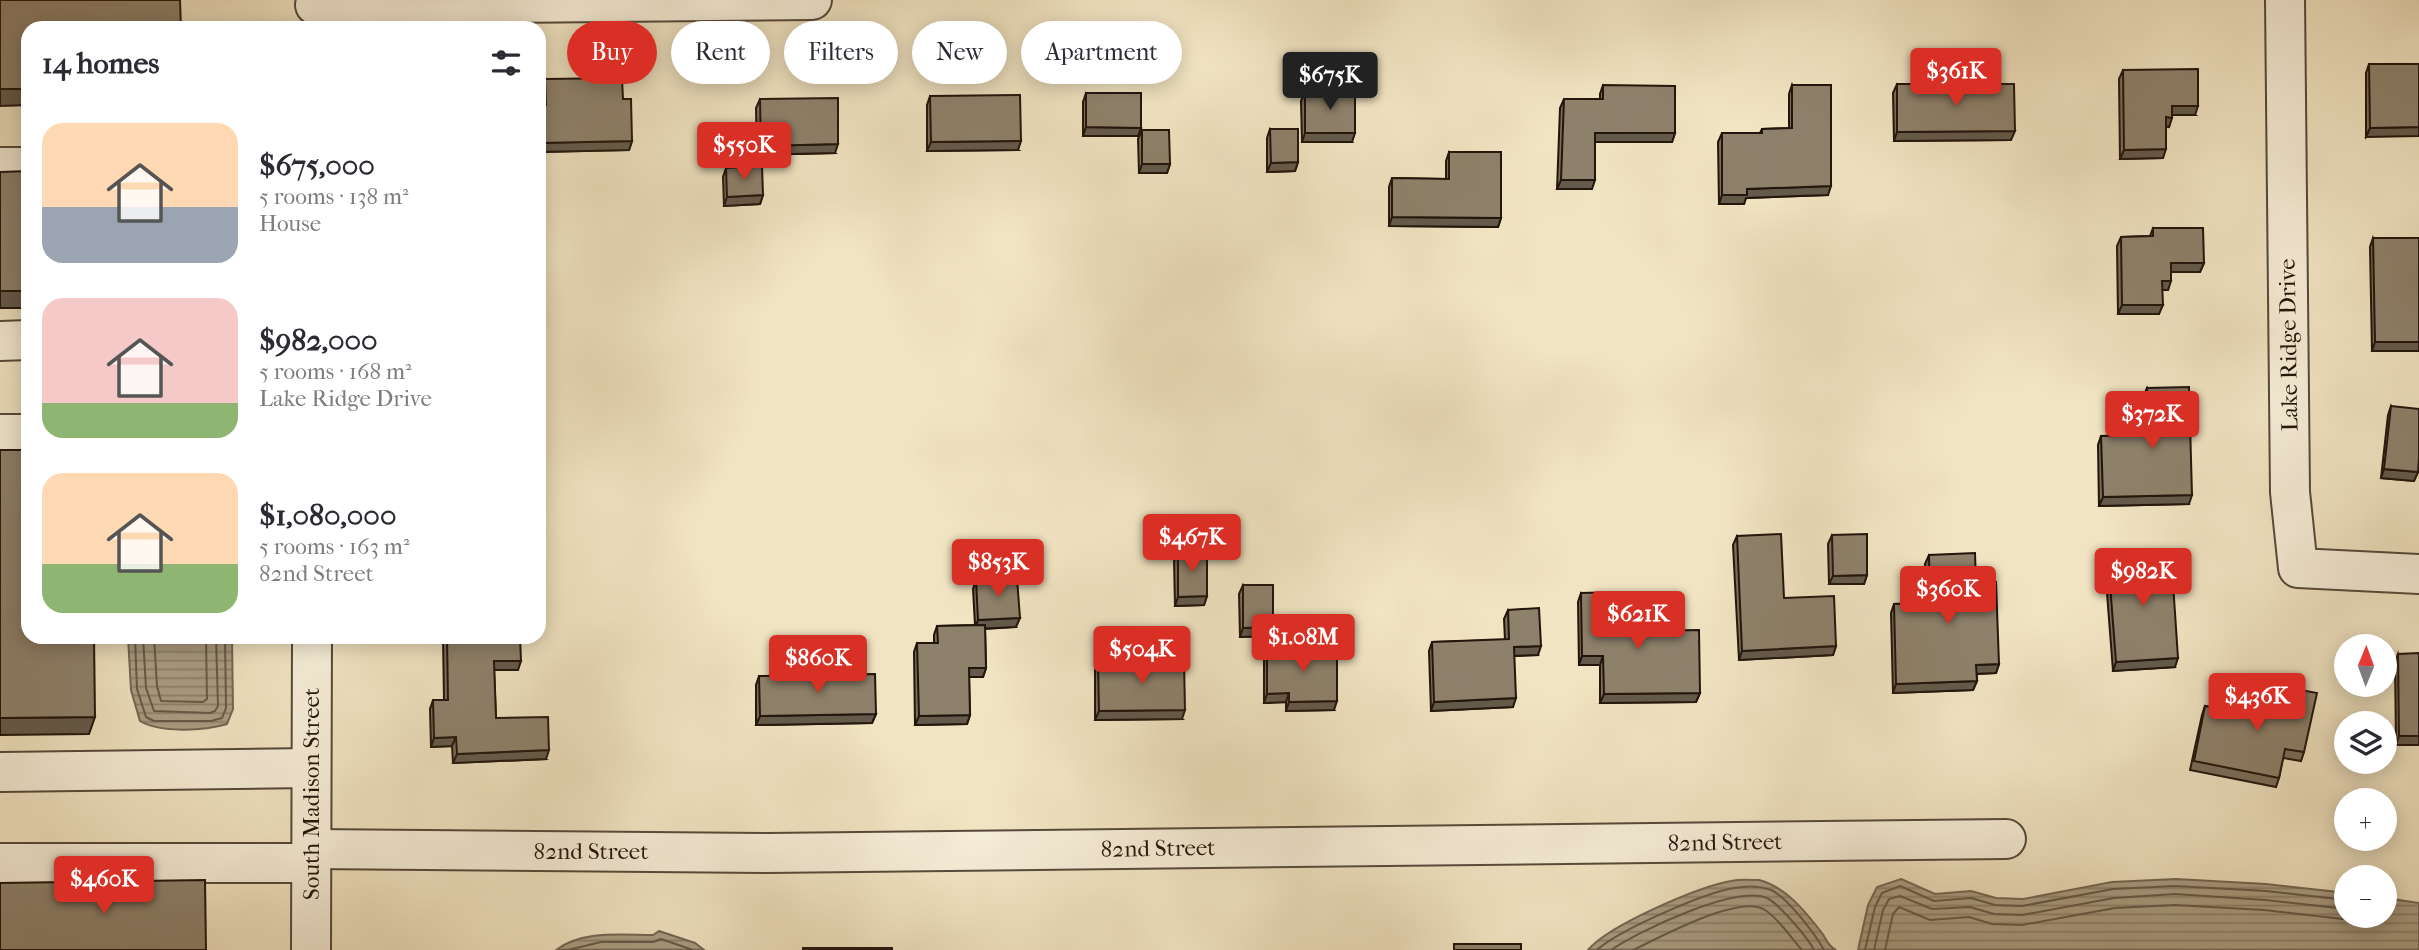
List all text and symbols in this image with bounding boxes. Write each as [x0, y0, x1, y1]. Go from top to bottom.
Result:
chip: Buy [567, 21, 657, 84]
chip: Rent [671, 21, 770, 84]
chip: Filters [784, 21, 898, 84]
chip: New [912, 21, 1007, 84]
chip: Apartment [1021, 21, 1182, 84]
icon: filters [487, 44, 525, 82]
text: 14 homes [42, 46, 159, 81]
pin: $361K [1907, 48, 2005, 108]
pin: $675K [1281, 52, 1379, 112]
text: $361K [1926, 57, 1986, 84]
text: $675K [1299, 61, 1361, 88]
pin: $550K [695, 122, 793, 182]
text: $550K [713, 131, 775, 158]
text: $675,000 [259, 148, 375, 183]
icon: home [98, 151, 182, 235]
text: 5 rooms · 138 m² [259, 183, 409, 210]
text: House [259, 210, 321, 237]
street label: Lake Ridge Drive [2273, 258, 2304, 432]
text: $982,000 [259, 323, 378, 358]
icon: home [98, 326, 182, 410]
text: 5 rooms · 168 m² [259, 358, 412, 385]
text: Lake Ridge Drive [259, 385, 432, 412]
pin: $372K [2103, 392, 2201, 451]
text: $372K [2121, 400, 2183, 427]
text: $1,080,000 [259, 498, 396, 533]
icon: home [98, 501, 182, 585]
pin: $467K [1143, 514, 1241, 574]
text: $467K [1159, 523, 1225, 550]
text: 5 rooms · 163 m² [259, 533, 409, 560]
pin: $853K [949, 540, 1047, 599]
text: $853K [968, 548, 1028, 575]
pin: $982K [2094, 548, 2192, 608]
text: $982K [2111, 557, 2175, 584]
text: 82nd Street [259, 560, 374, 587]
pin: $360K [1899, 566, 1997, 626]
text: $360K [1916, 575, 1980, 602]
pin: $621K [1589, 592, 1687, 651]
text: $621K [1607, 600, 1669, 627]
pin: $1.08M [1246, 614, 1360, 674]
text: $1.08M [1268, 623, 1338, 650]
pin: $504K [1093, 626, 1191, 686]
north arrow [2334, 634, 2398, 696]
map controls [2334, 634, 2397, 928]
text: $504K [1109, 635, 1175, 662]
pin: $860K [769, 636, 867, 695]
text: $860K [785, 644, 851, 671]
pin: $436K [2208, 674, 2306, 733]
text: $436K [2225, 682, 2289, 709]
street label: South Madison Street [298, 688, 325, 900]
button: layers [2334, 711, 2397, 774]
button: + [2334, 788, 2397, 851]
street label: 82nd Street [1667, 828, 1783, 857]
street label: 82nd Street [1100, 834, 1216, 863]
street label: 82nd Street [534, 838, 648, 865]
pin: $460K [55, 856, 153, 916]
text: $460K [70, 865, 138, 892]
button: − [2334, 865, 2397, 928]

